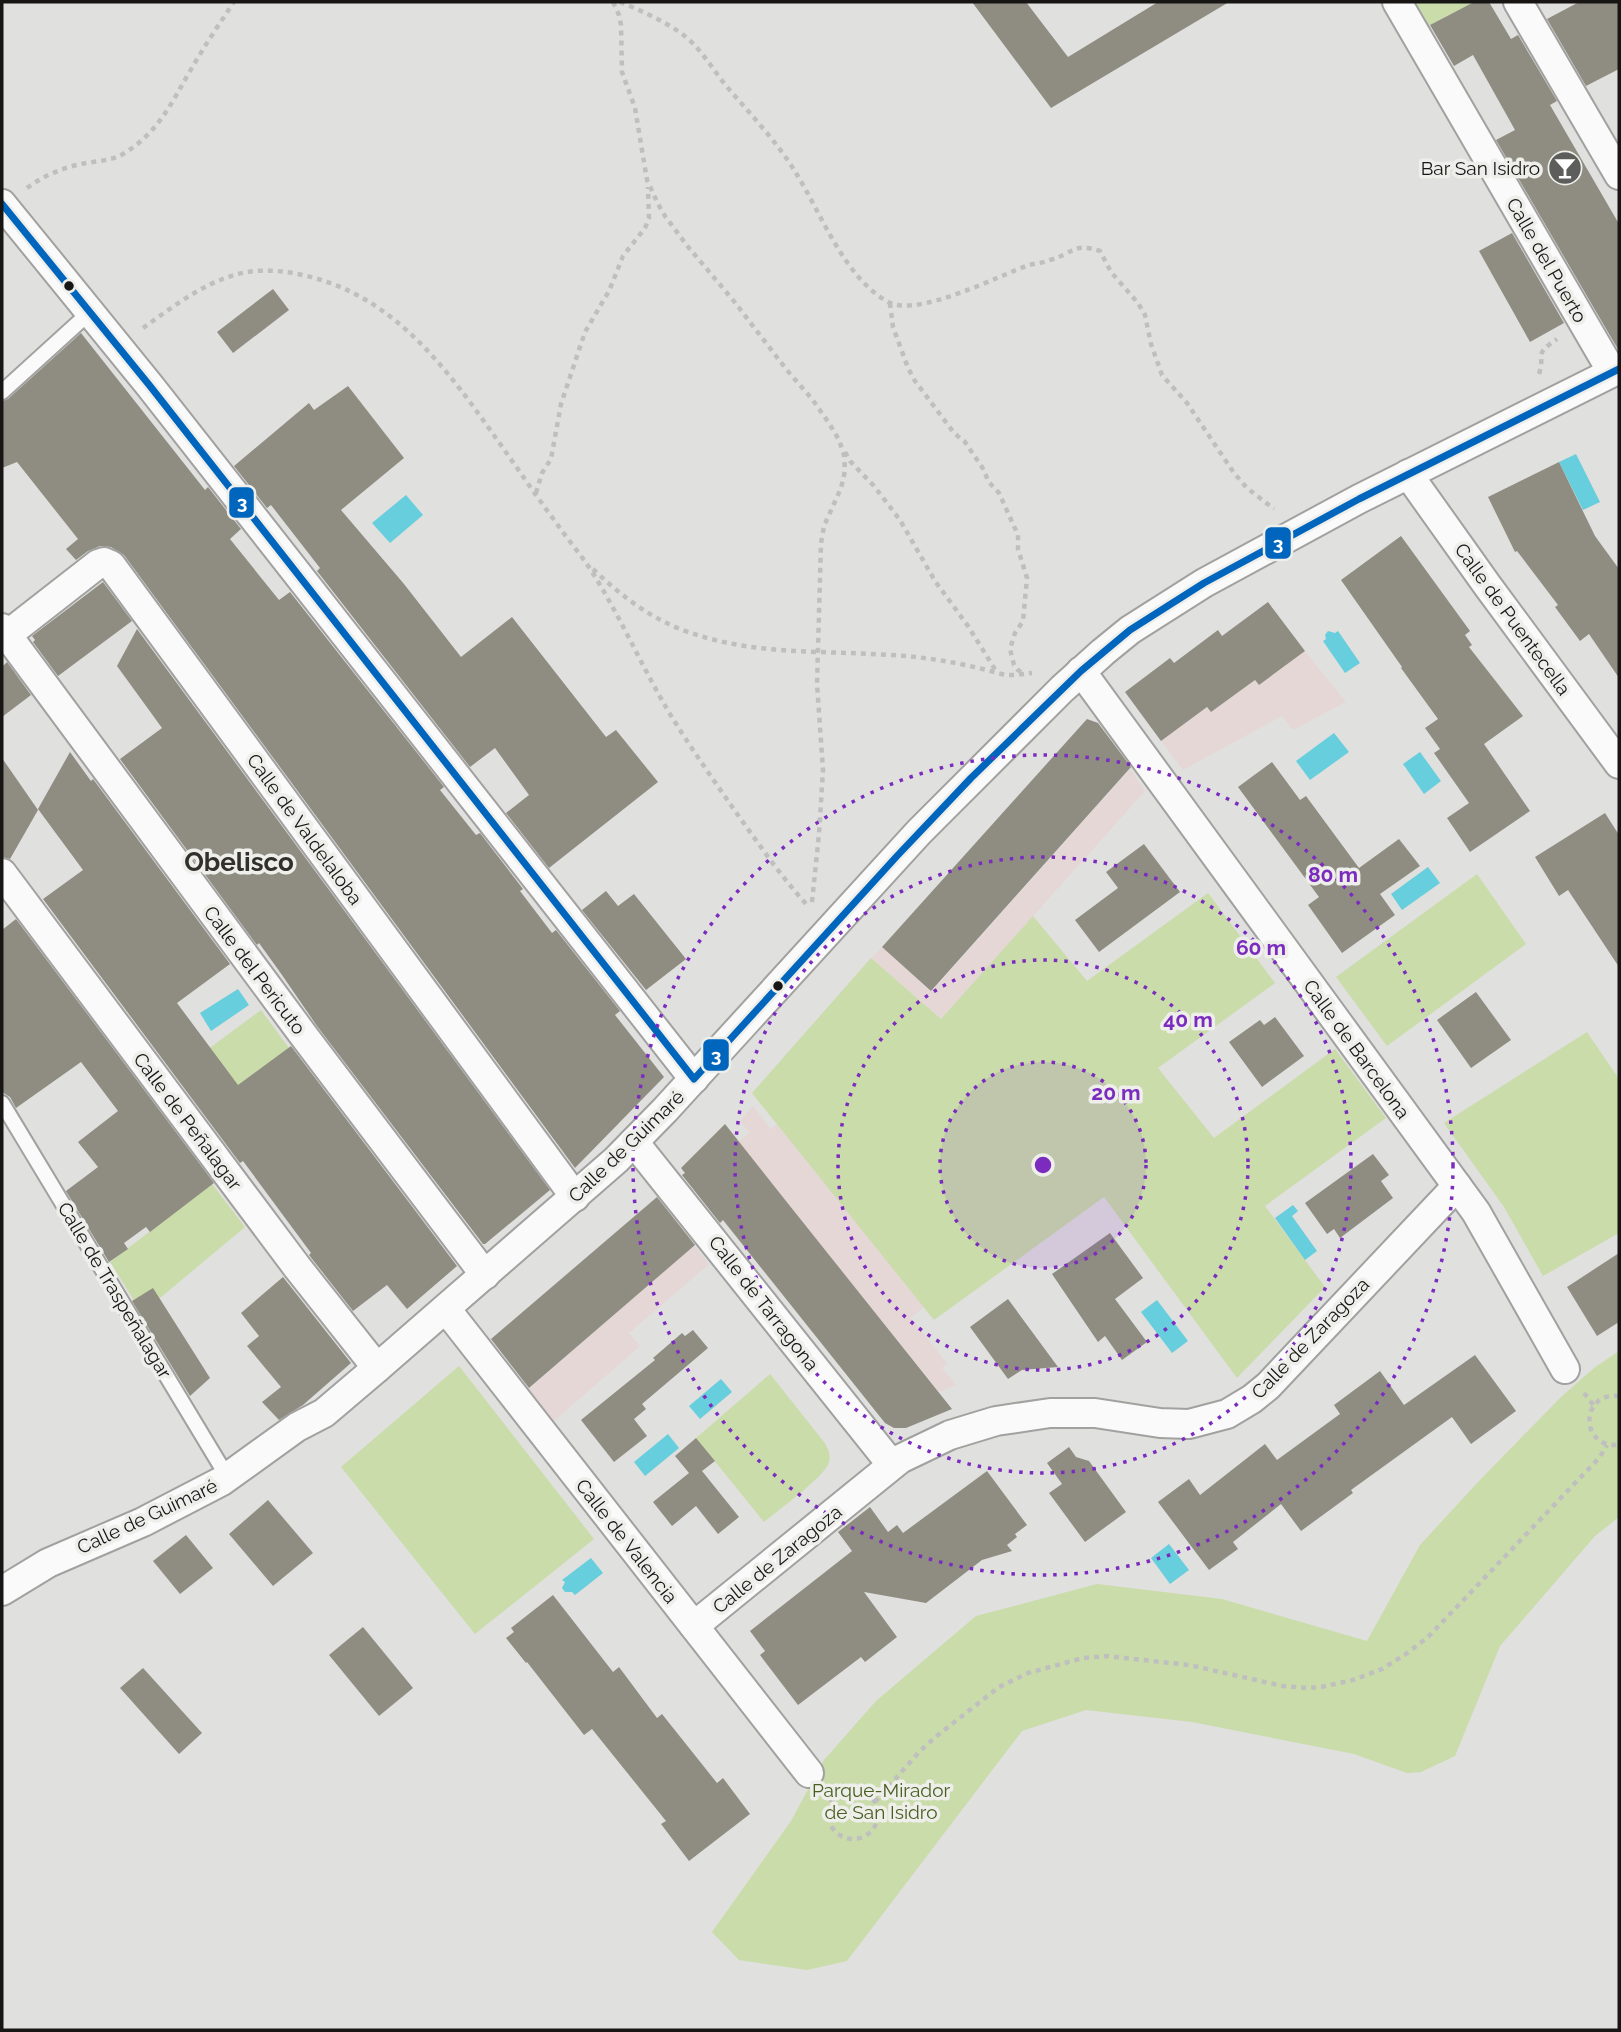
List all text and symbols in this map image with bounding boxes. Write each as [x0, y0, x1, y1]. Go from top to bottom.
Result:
bar icon: Bar San Isidro [1546, 149, 1584, 187]
place label: Bar San Isidro [1421, 157, 1540, 179]
street label: Calle del Puerto [1502, 194, 1592, 326]
unlabelled marker [62, 279, 76, 293]
line badge: 3 [228, 486, 255, 519]
text: 3 [237, 491, 247, 513]
line badge: 3 [1264, 526, 1292, 560]
text: 3 [1273, 532, 1283, 554]
street label: Calle de Puentecella [1451, 539, 1575, 699]
street label: Calle de Valdelaloba [243, 749, 367, 909]
district label: Obelisco [184, 847, 294, 877]
text: 80 m [1308, 862, 1358, 887]
street label: Calle del Pericuto [200, 902, 310, 1038]
text: 60 m [1236, 935, 1286, 960]
street label: Calle de Barcelona [1299, 975, 1415, 1123]
unlabelled marker [771, 979, 785, 993]
text: 40 m [1163, 1007, 1213, 1032]
line badge: 3 [702, 1038, 730, 1072]
text: 3 [711, 1044, 721, 1066]
street label: Calle de Peñalagar [129, 1048, 247, 1194]
text: 20 m [1091, 1080, 1141, 1105]
street label: Calle de Guimaré [564, 1085, 688, 1207]
centre of rings [1031, 1153, 1055, 1177]
street label: Calle de Traspeñalagar [54, 1198, 177, 1382]
street label: Calle de Tarragona [705, 1231, 823, 1375]
street label: Calle de Zaragoza [1247, 1273, 1373, 1403]
street label: Calle de Guimaré [74, 1474, 220, 1558]
street label: Calle de Valencia [572, 1475, 682, 1607]
street label: Calle de Zaragoza [708, 1500, 846, 1618]
park label: Parque-Mirador de San Isidro [812, 1779, 950, 1823]

